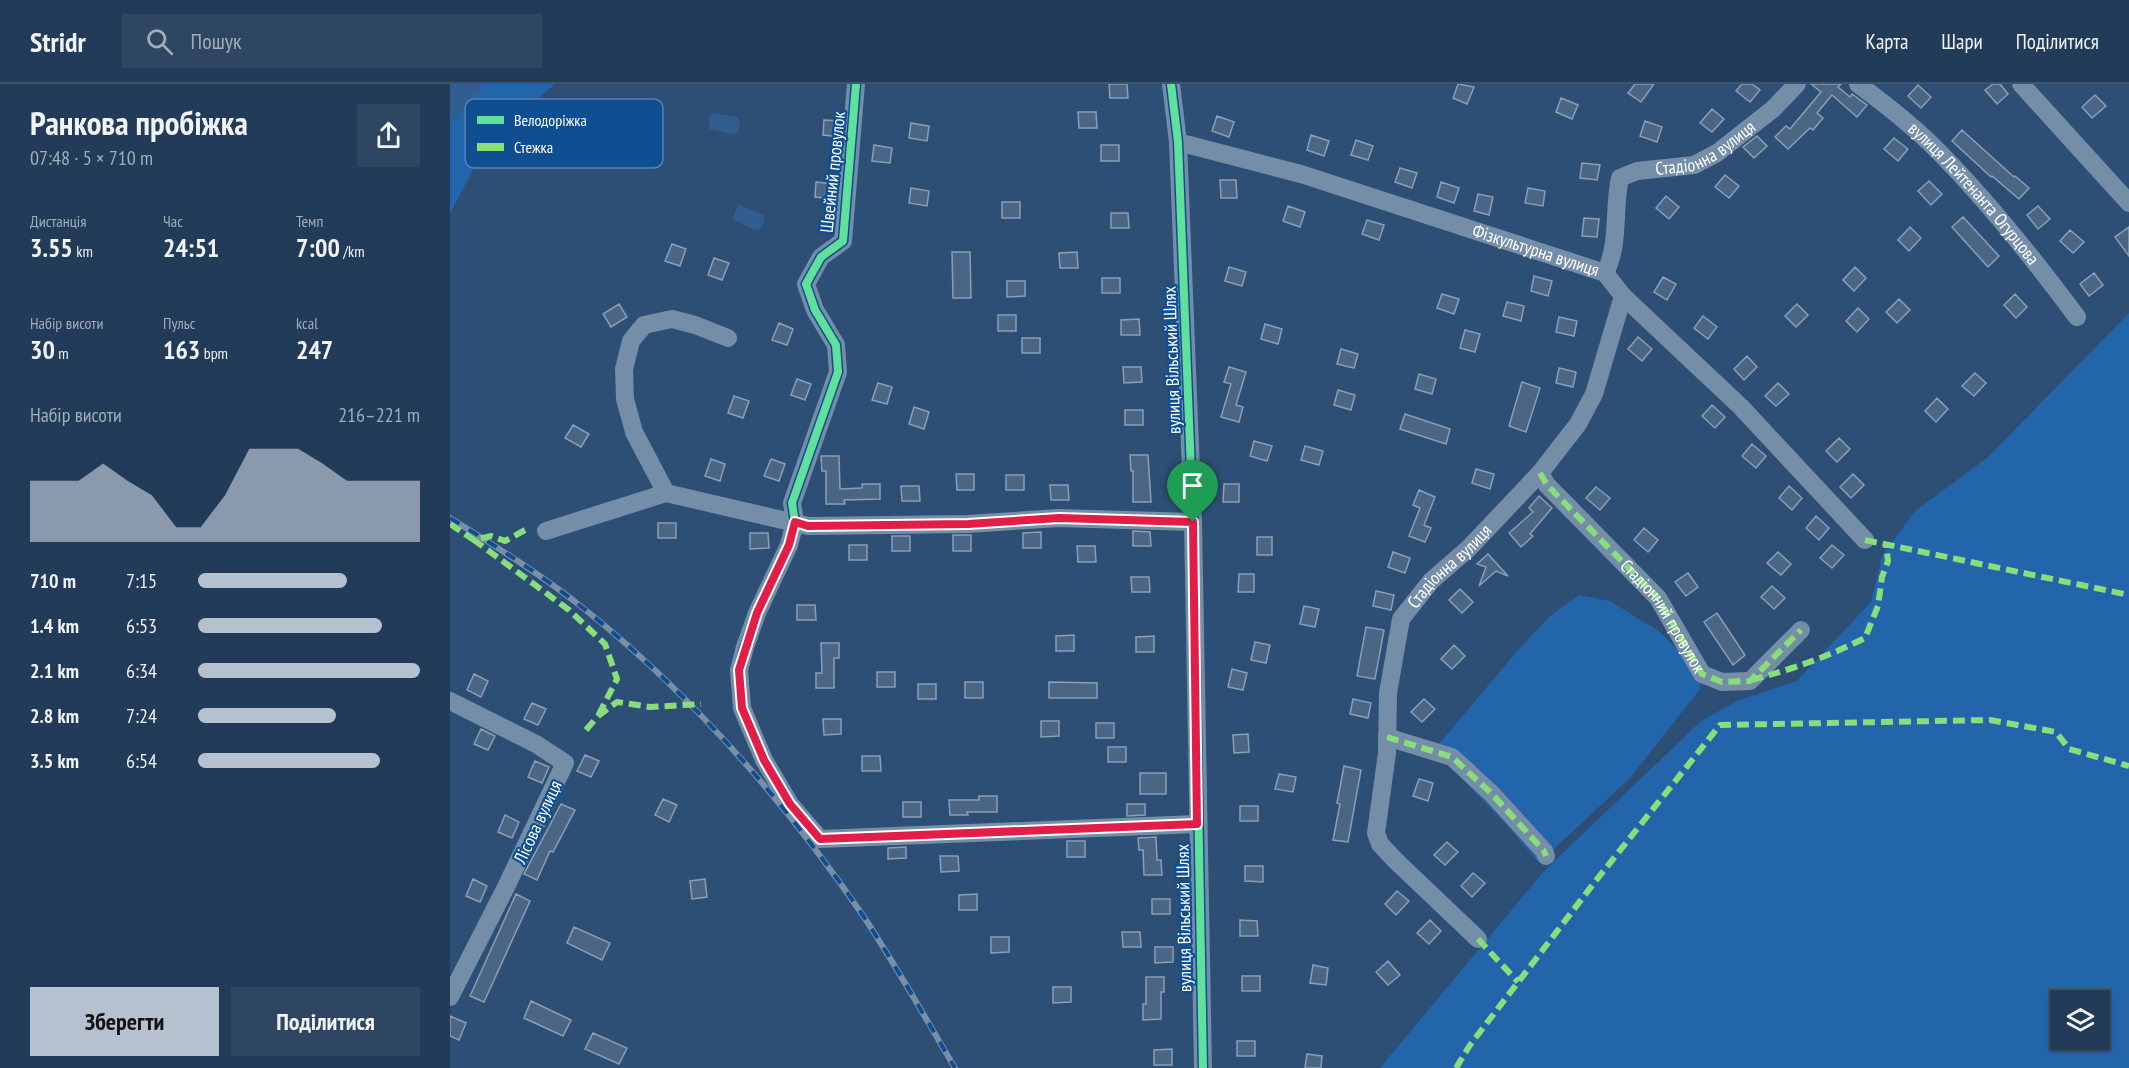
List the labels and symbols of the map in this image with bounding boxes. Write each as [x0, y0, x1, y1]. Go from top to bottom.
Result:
legend [465, 99, 663, 168]
text: Велодоріжка [514, 110, 587, 130]
street label: Швейний провулок [815, 110, 850, 234]
street label: Стадіонна вулиця [1654, 115, 1760, 180]
street label: вулиця Лейтенанта Огурцова [1904, 117, 2045, 269]
text: Стежка [514, 137, 553, 157]
street label: Фізкультурна вулиця [1470, 219, 1602, 281]
street label: вулиця Вільський Шлях [1157, 285, 1186, 434]
pin [1167, 460, 1218, 522]
street label: Стадіонна вулиця [1402, 519, 1497, 613]
street label: Стадіонний провулок [1615, 554, 1711, 677]
street label: Лісова вулиця [508, 777, 567, 868]
street label: вулиця Вільський Шлях [1171, 843, 1196, 992]

